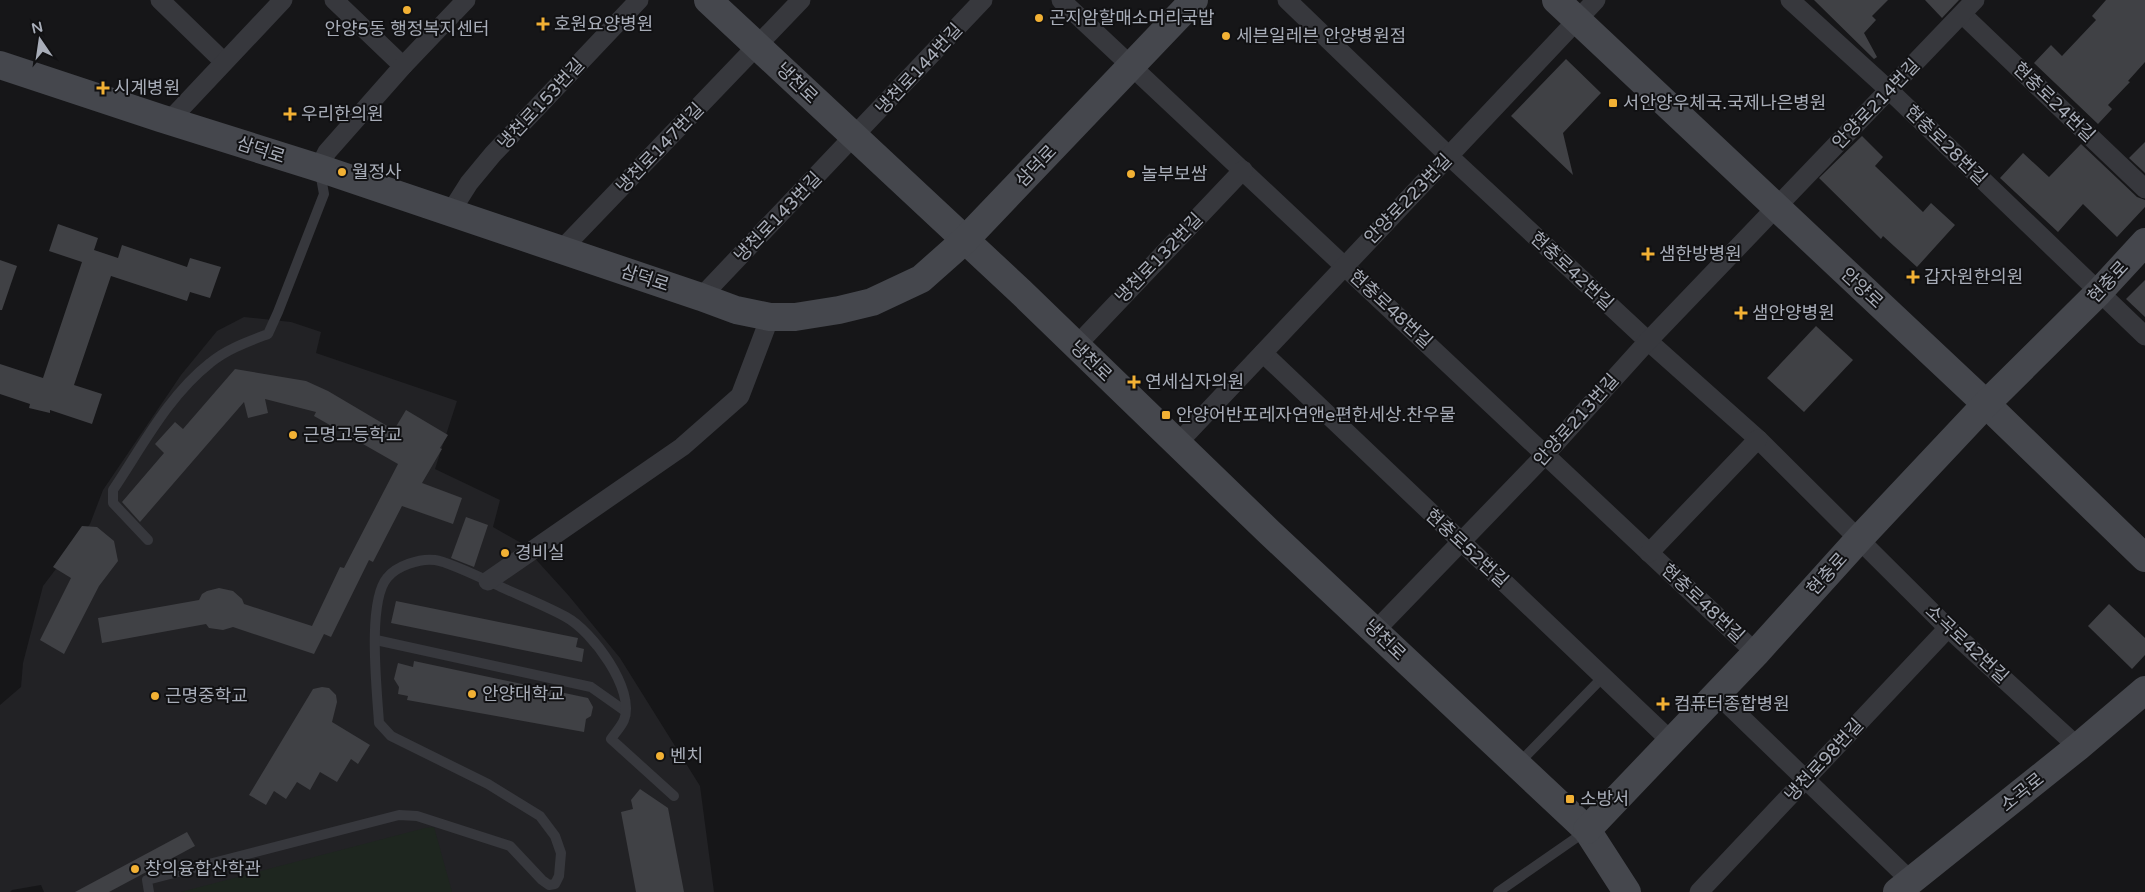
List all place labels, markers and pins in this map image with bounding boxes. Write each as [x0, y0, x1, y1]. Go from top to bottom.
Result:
marker: 안양5동 행정복지센터 [401, 4, 413, 16]
place label: 곤지암할매소머리국밥 [1049, 7, 1215, 29]
marker: 곤지암할매소머리국밥 [1033, 12, 1045, 24]
place label: 호원요양병원 [554, 13, 653, 35]
marker: 호원요양병원 [536, 17, 550, 31]
place label: 안양5동 행정복지센터 [324, 18, 490, 40]
place label: 세븐일레븐 안양병원점 [1236, 25, 1406, 47]
marker: 세븐일레븐 안양병원점 [1220, 30, 1232, 42]
place label: 시계병원 [114, 77, 180, 99]
marker: 시계병원 [96, 81, 110, 95]
place label: 서안양우체국.국제나은병원 [1623, 92, 1826, 114]
marker: 서안양우체국.국제나은병원 [1607, 97, 1619, 109]
place label: 우리한의원 [301, 103, 384, 125]
marker: 우리한의원 [283, 107, 297, 121]
place label: 월정사 [352, 161, 402, 183]
place label: 놀부보쌈 [1141, 163, 1207, 185]
marker: 월정사 [336, 166, 348, 178]
marker: 놀부보쌈 [1125, 168, 1137, 180]
place label: 샘한방병원 [1659, 243, 1742, 265]
marker: 샘한방병원 [1641, 247, 1655, 261]
place label: 갑자원한의원 [1924, 266, 2023, 288]
marker: 갑자원한의원 [1906, 270, 1920, 284]
place label: 샘안양병원 [1752, 302, 1835, 324]
marker: 샘안양병원 [1734, 306, 1748, 320]
place label: 연세십자의원 [1145, 371, 1244, 393]
marker: 연세십자의원 [1127, 375, 1141, 389]
place label: 안양어반포레자연앤e편한세상.찬우물 [1176, 404, 1456, 426]
marker: 안양어반포레자연앤e편한세상.찬우물 [1160, 409, 1172, 421]
place label: 근명고등학교 [303, 424, 402, 446]
marker: 근명고등학교 [287, 429, 299, 441]
place label: 경비실 [515, 542, 565, 564]
marker: 경비실 [499, 547, 511, 559]
place label: 안양대학교 [482, 683, 565, 705]
place label: 근명중학교 [165, 685, 248, 707]
marker: 안양대학교 [466, 688, 478, 700]
marker: 근명중학교 [149, 690, 161, 702]
place label: 컴퓨터종합병원 [1674, 693, 1790, 715]
marker: 컴퓨터종합병원 [1656, 697, 1670, 711]
place label: 벤치 [670, 745, 703, 767]
marker: 벤치 [654, 750, 666, 762]
place label: 소방서 [1580, 788, 1630, 810]
marker: 소방서 [1564, 793, 1576, 805]
place label: 창의융합산학관 [145, 858, 261, 880]
marker: 창의융합산학관 [129, 863, 141, 875]

